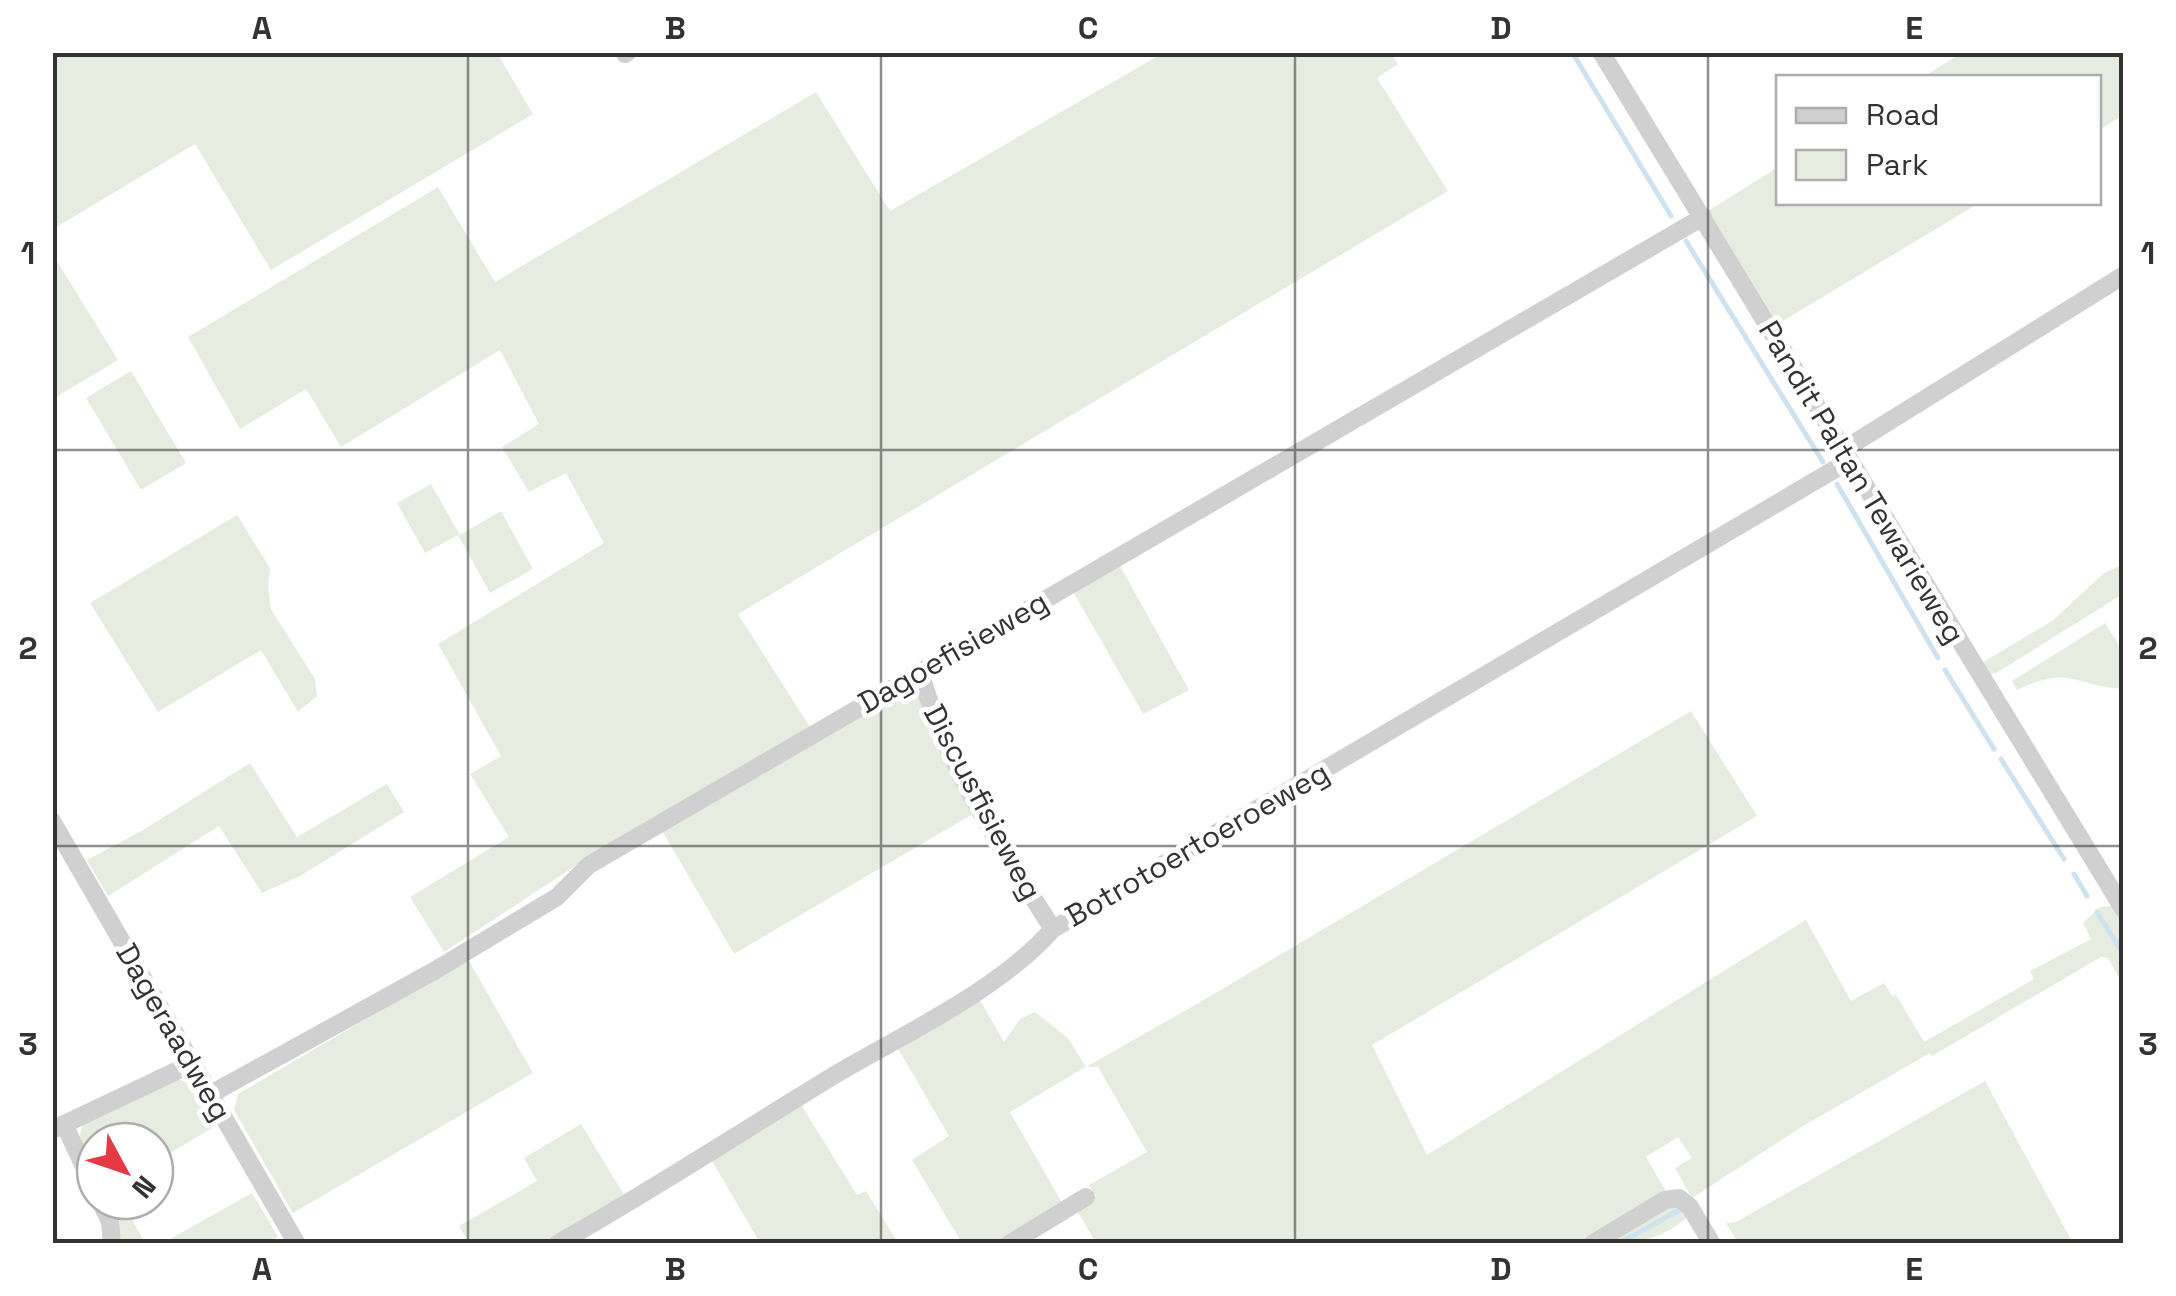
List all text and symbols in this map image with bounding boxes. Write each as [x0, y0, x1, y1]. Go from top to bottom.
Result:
text: A [252, 8, 272, 48]
text: B [664, 8, 686, 48]
text: C [1078, 8, 1098, 48]
text: D [1490, 8, 1512, 48]
text: E [1905, 8, 1923, 48]
legend [1776, 75, 2101, 205]
text: Road [1866, 95, 1940, 134]
text: Park [1866, 145, 1928, 184]
text: 1 [21, 233, 35, 273]
text: 1 [2141, 233, 2155, 273]
street label: Pandit Paltan Tewarieweg [1750, 313, 1974, 651]
street label: Dagoefisieweg [851, 582, 1055, 722]
text: 2 [18, 628, 38, 668]
text: 2 [2138, 628, 2158, 668]
street label: Discusfisieweg [915, 697, 1051, 907]
street label: Botrotoertoeroeweg [1058, 753, 1336, 935]
street label: Dageraadweg [107, 936, 241, 1128]
text: 3 [18, 1024, 38, 1064]
text: 3 [2138, 1024, 2158, 1064]
north arrow [75, 1121, 175, 1221]
text: N [124, 1168, 164, 1206]
text: A [252, 1249, 272, 1289]
text: B [664, 1249, 686, 1289]
text: C [1078, 1249, 1098, 1289]
text: D [1490, 1249, 1512, 1289]
text: E [1905, 1249, 1923, 1289]

